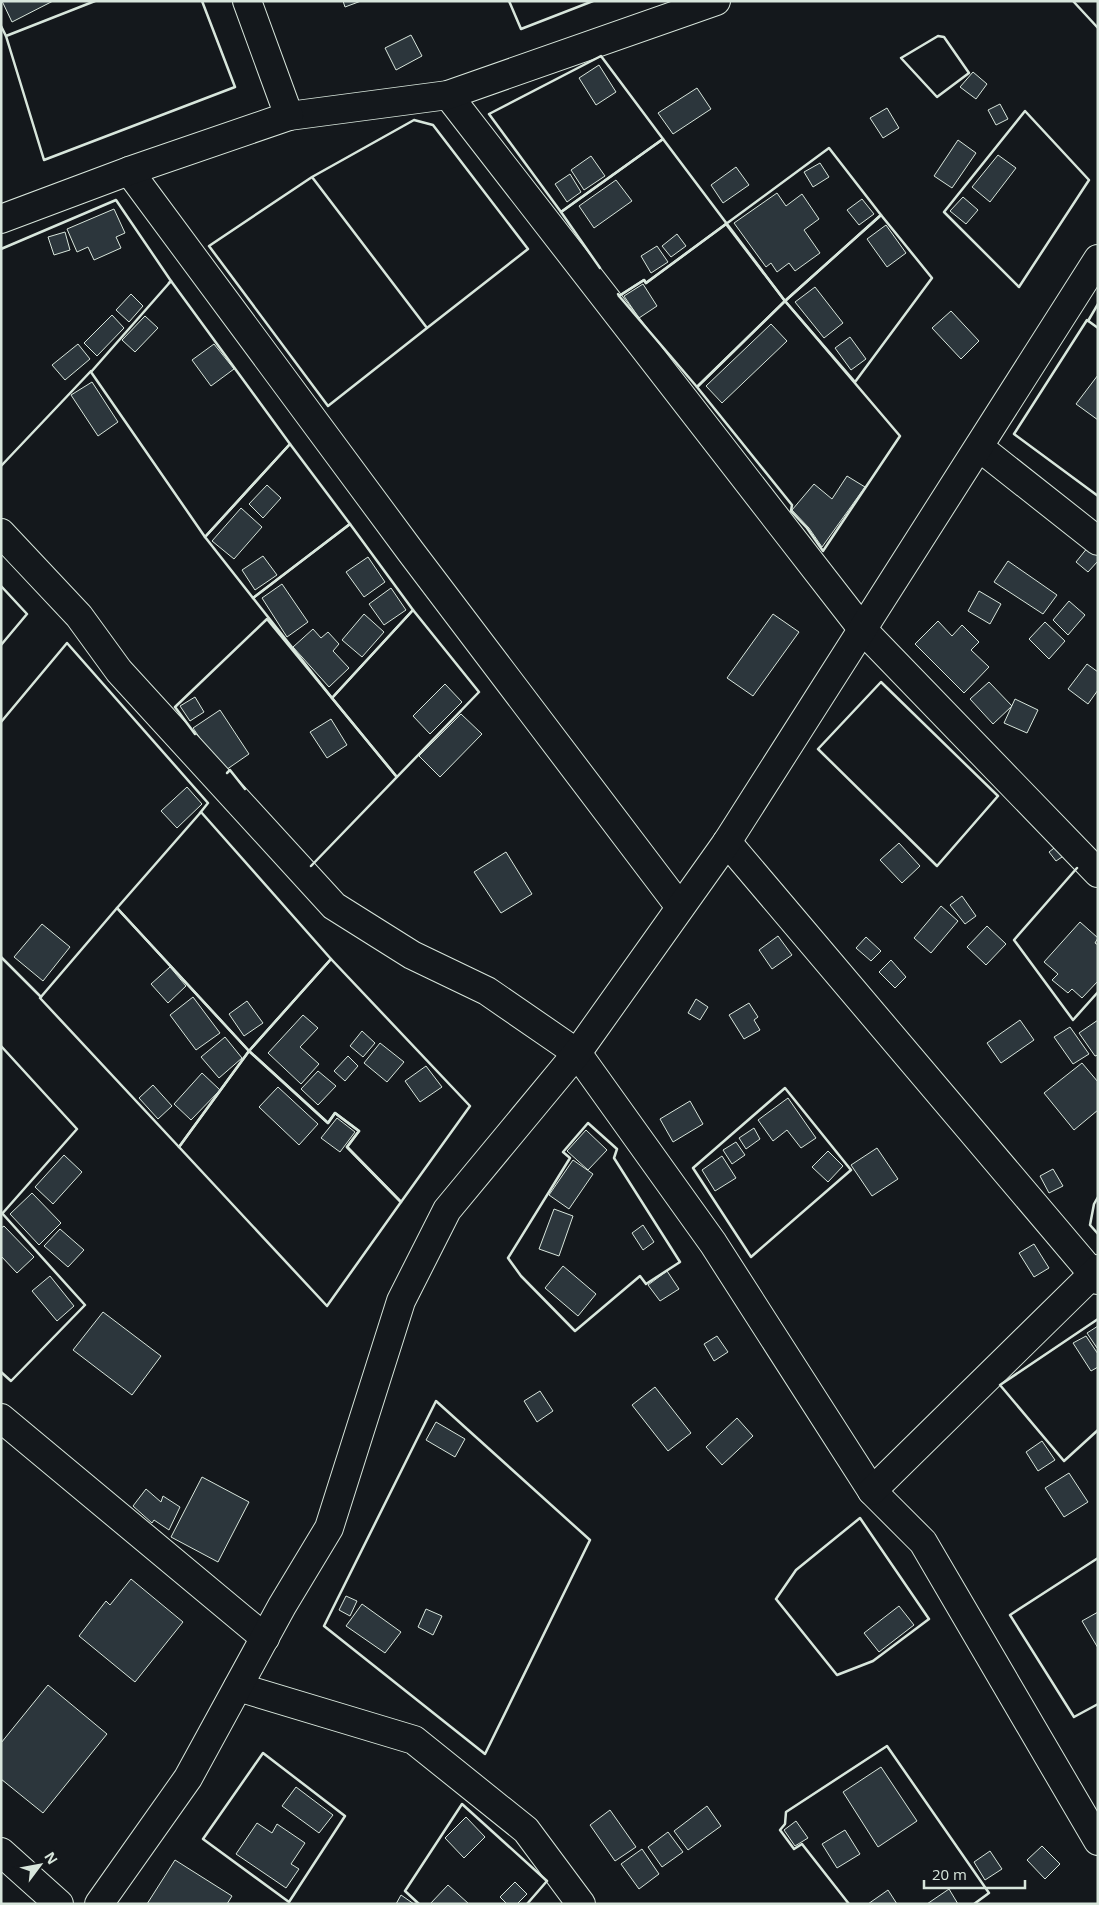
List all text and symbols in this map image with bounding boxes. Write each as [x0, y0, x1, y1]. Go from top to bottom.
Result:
north arrow [15, 1840, 65, 1890]
text: N [40, 1848, 63, 1868]
scale bar [924, 1858, 1025, 1890]
text: 20 m [932, 1864, 967, 1884]

